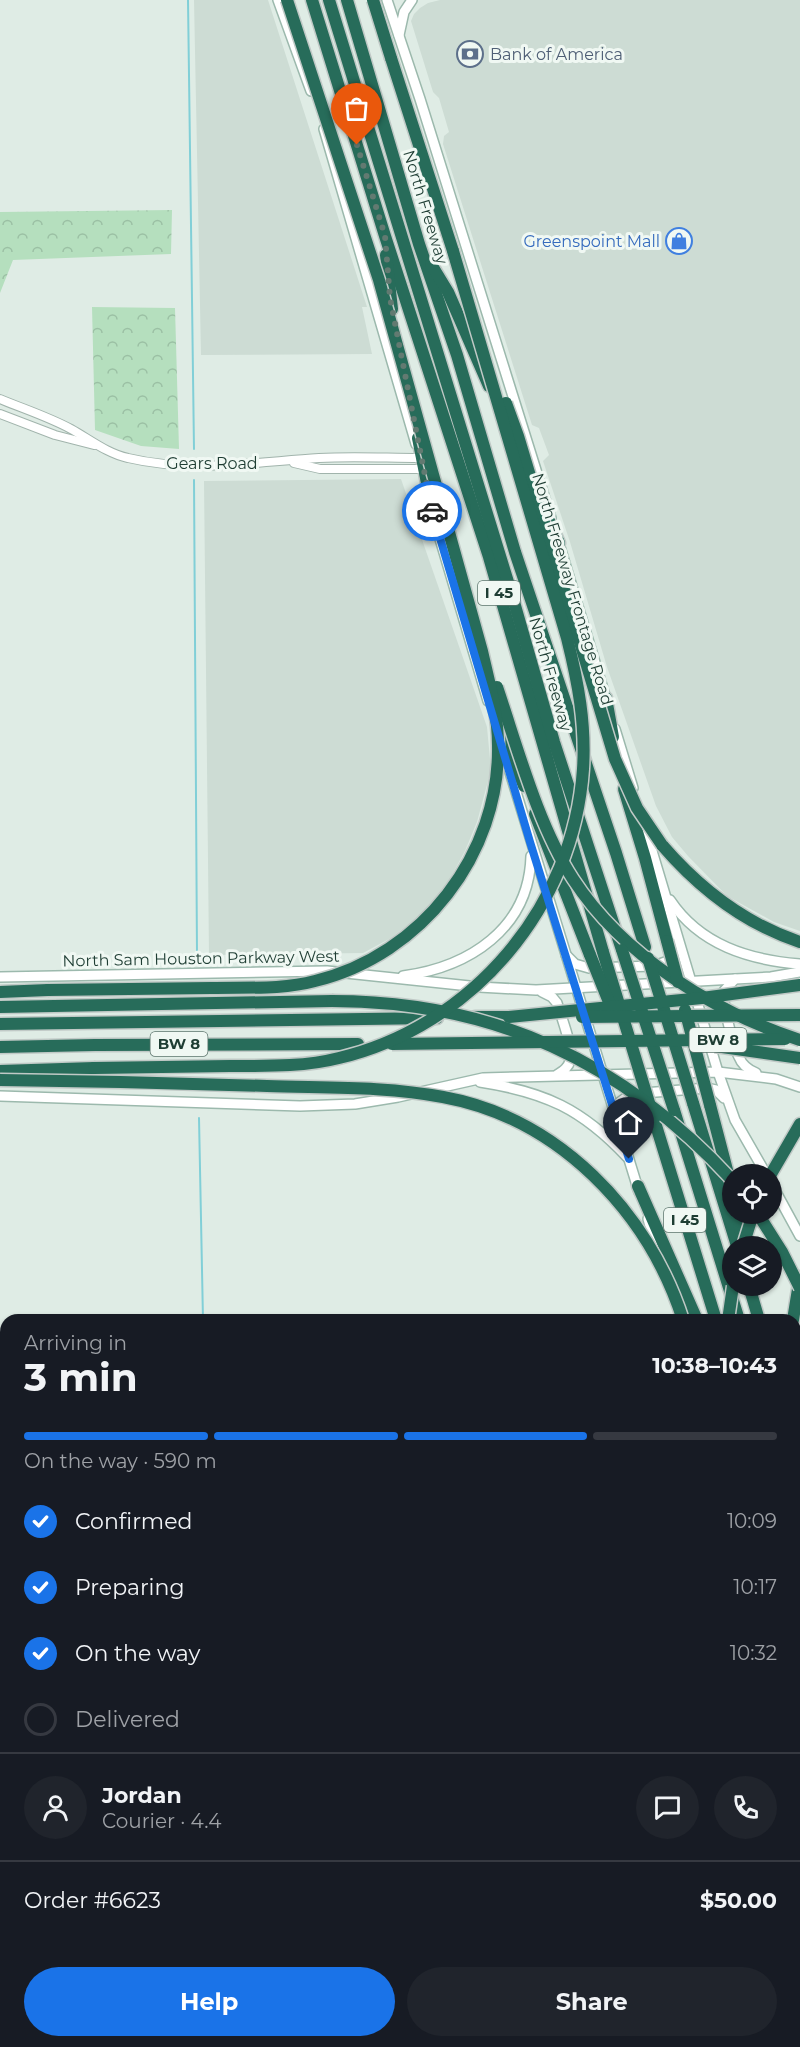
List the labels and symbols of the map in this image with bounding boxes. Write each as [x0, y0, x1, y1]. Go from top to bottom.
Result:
bank icon: Bank of America [455, 39, 485, 69]
place label: Bank of America [490, 45, 623, 64]
pin [331, 83, 382, 145]
street label: North Freeway [399, 148, 452, 267]
shop icon: Greenspoint Mall [664, 226, 694, 256]
place label: Greenspoint Mall [523, 232, 660, 251]
street label: Gears Road [166, 454, 258, 473]
street label: North Freeway Frontage Road [529, 471, 617, 707]
courier [402, 481, 462, 541]
road number: I 45 [478, 581, 520, 605]
street label: North Freeway [525, 615, 577, 733]
street label: North Sam Houston Parkway West [62, 947, 340, 970]
road number: BW 8 [690, 1028, 746, 1052]
road number: BW 8 [150, 1032, 207, 1056]
pin [603, 1097, 654, 1159]
road number: I 45 [664, 1208, 706, 1232]

